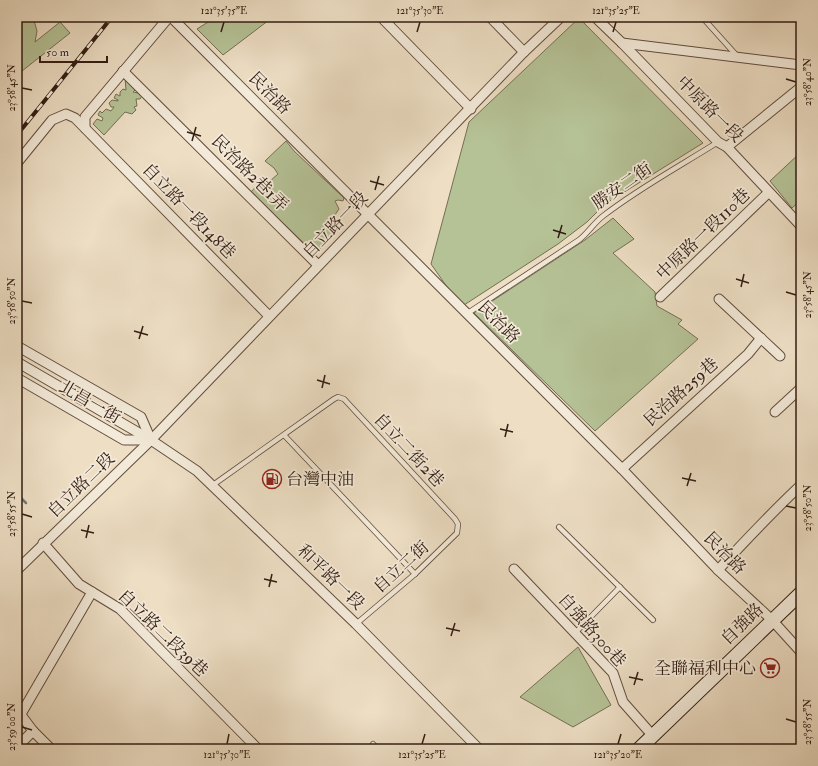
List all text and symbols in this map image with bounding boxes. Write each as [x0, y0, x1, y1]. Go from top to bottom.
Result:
text: 121°35'35"E [201, 5, 247, 17]
text: 121°35'30"E [396, 5, 444, 17]
text: 121°35'25"E [592, 5, 640, 17]
scale bar [40, 38, 107, 64]
text: 50 m [46, 45, 70, 60]
text: 23°58'40"N [802, 58, 814, 106]
text: 23°58'45"N [6, 64, 18, 112]
street label: 民治路 [245, 68, 295, 118]
street label: 中原路一段 [673, 72, 747, 146]
street label: 民治路2巷1弄 [207, 130, 293, 216]
street label: 勝安二街 [588, 158, 656, 214]
street label: 自立路一段148巷 [138, 159, 240, 263]
street label: 中原路一段110巷 [652, 184, 754, 284]
street label: 自立路一段 [298, 187, 372, 263]
text: 23°58'45"N [802, 271, 814, 319]
text: 23°58'50"N [6, 278, 18, 324]
street label: 民治路 [474, 297, 524, 347]
street label: 民治路259巷 [640, 353, 722, 431]
street label: 北昌一街 [55, 376, 125, 428]
street label: 自立二街2巷 [369, 409, 449, 491]
street label: 自立路二段 [43, 448, 119, 522]
fuel station icon: 台灣中油 [261, 468, 283, 490]
place label: 台灣中油 [286, 469, 354, 490]
text: 23°58'50"N [802, 485, 814, 531]
text: 23°58'55"N [6, 491, 18, 537]
street label: 民治路 [700, 528, 750, 578]
street label: 自立二街 [369, 536, 433, 598]
street label: 和平路一段 [293, 540, 369, 614]
street label: 自立路二段39巷 [114, 585, 212, 681]
street label: 自強路300巷 [553, 589, 631, 671]
street label: 自強路 [716, 599, 768, 649]
supermarket icon: 全聯福利中心 [759, 657, 781, 679]
place label: 全聯福利中心 [654, 658, 756, 679]
text: 23°58'55"N [802, 699, 814, 745]
text: 23°59'00"N [6, 703, 18, 751]
text: 121°35'30"E [203, 749, 251, 761]
text: 121°35'25"E [398, 749, 446, 761]
text: 121°35'20"E [594, 749, 642, 761]

